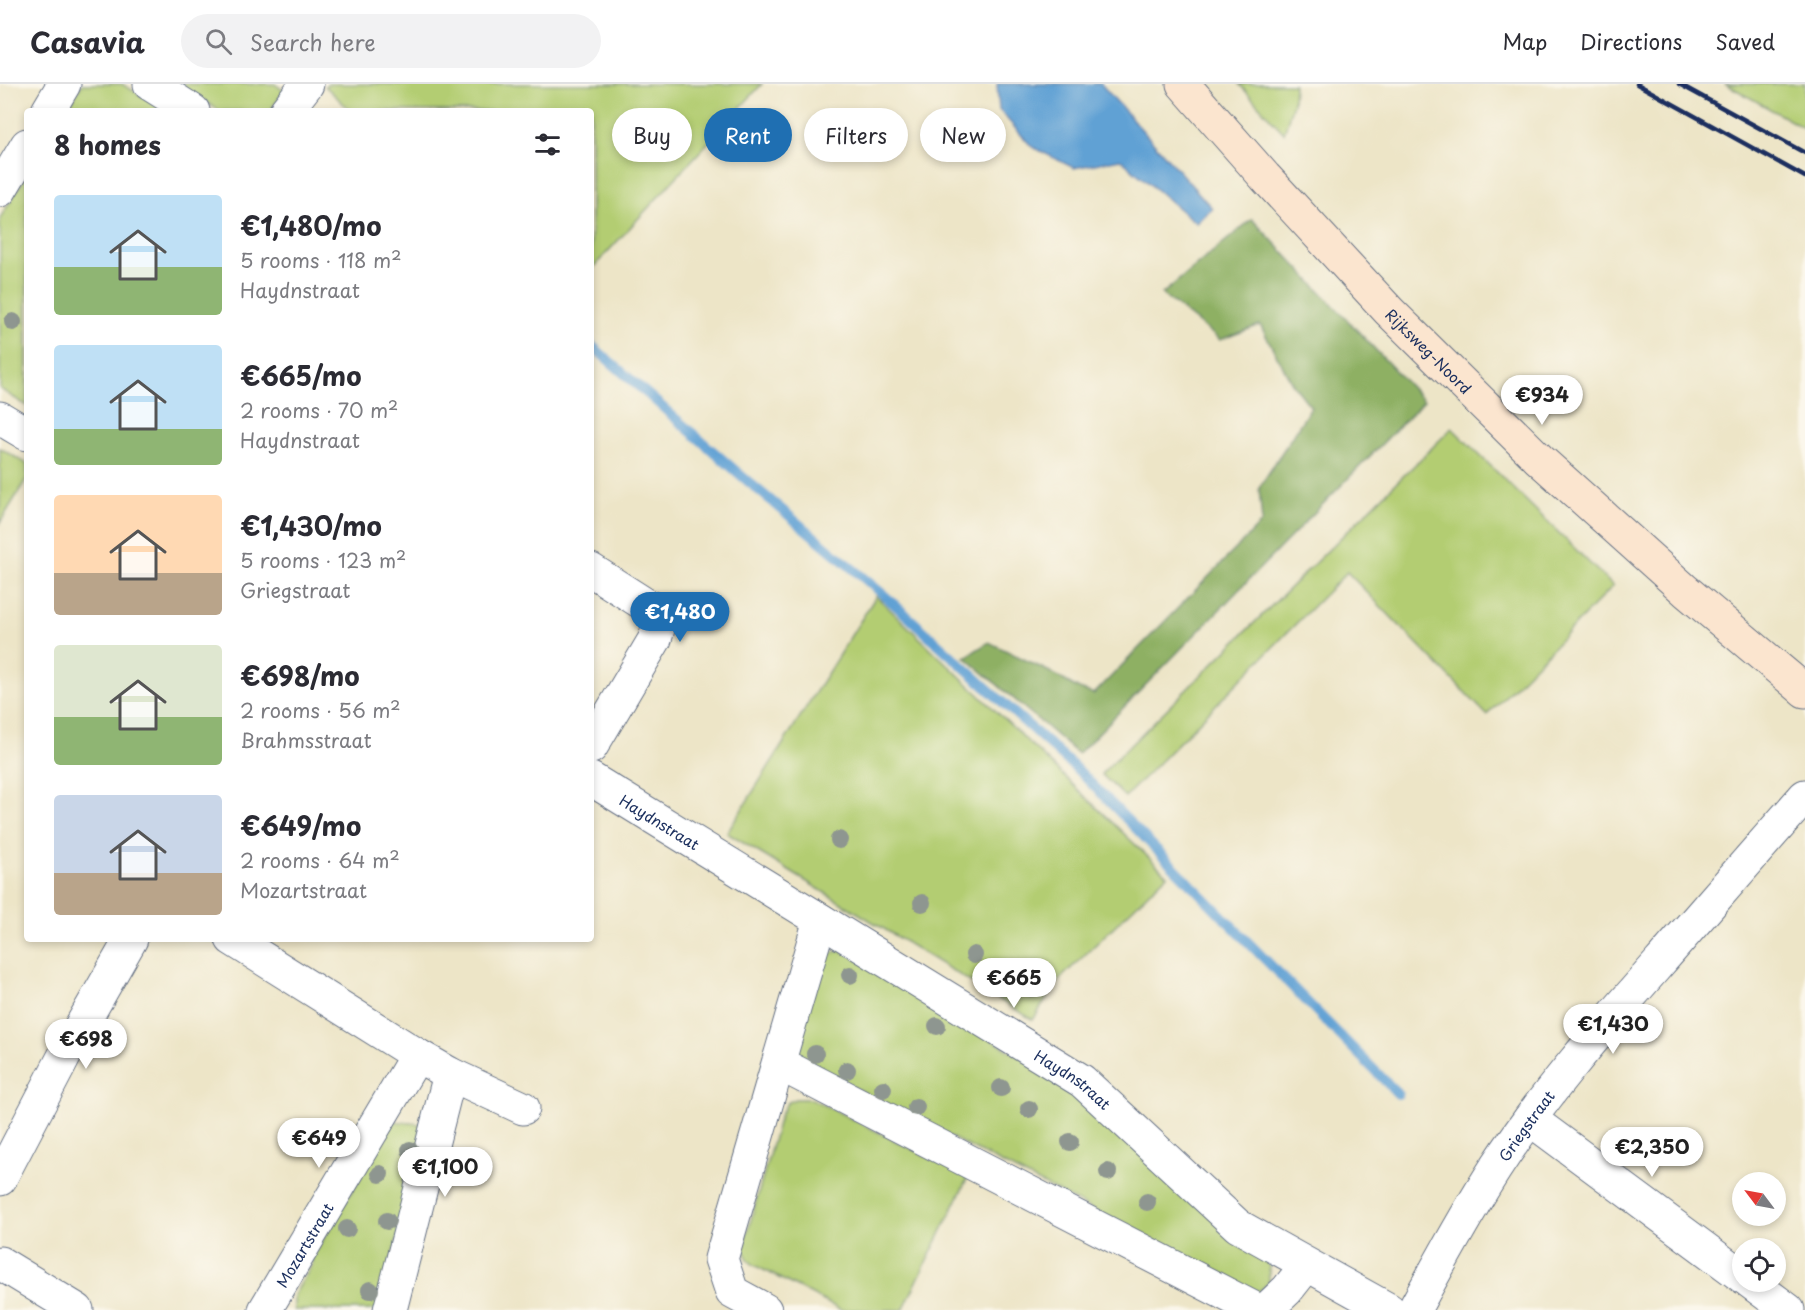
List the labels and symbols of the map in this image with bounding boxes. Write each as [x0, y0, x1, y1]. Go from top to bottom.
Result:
street label: Rijksweg-Noord [1381, 303, 1478, 399]
pin: €934 [1506, 375, 1578, 426]
pin: €1,480 [631, 592, 729, 643]
street label: Haydnstraat [616, 788, 704, 855]
pin: €665 [978, 958, 1050, 1009]
pin: €1,430 [1564, 1004, 1662, 1055]
pin: €698 [50, 1019, 122, 1070]
street label: Haydnstraat [1030, 1043, 1117, 1114]
street label: Griegstraat [1492, 1085, 1559, 1166]
pin: €649 [283, 1118, 355, 1169]
pin: €2,350 [1603, 1127, 1701, 1178]
pin: €1,100 [396, 1147, 494, 1198]
north arrow [1732, 1172, 1786, 1226]
street label: Mozartstraat [270, 1198, 338, 1292]

